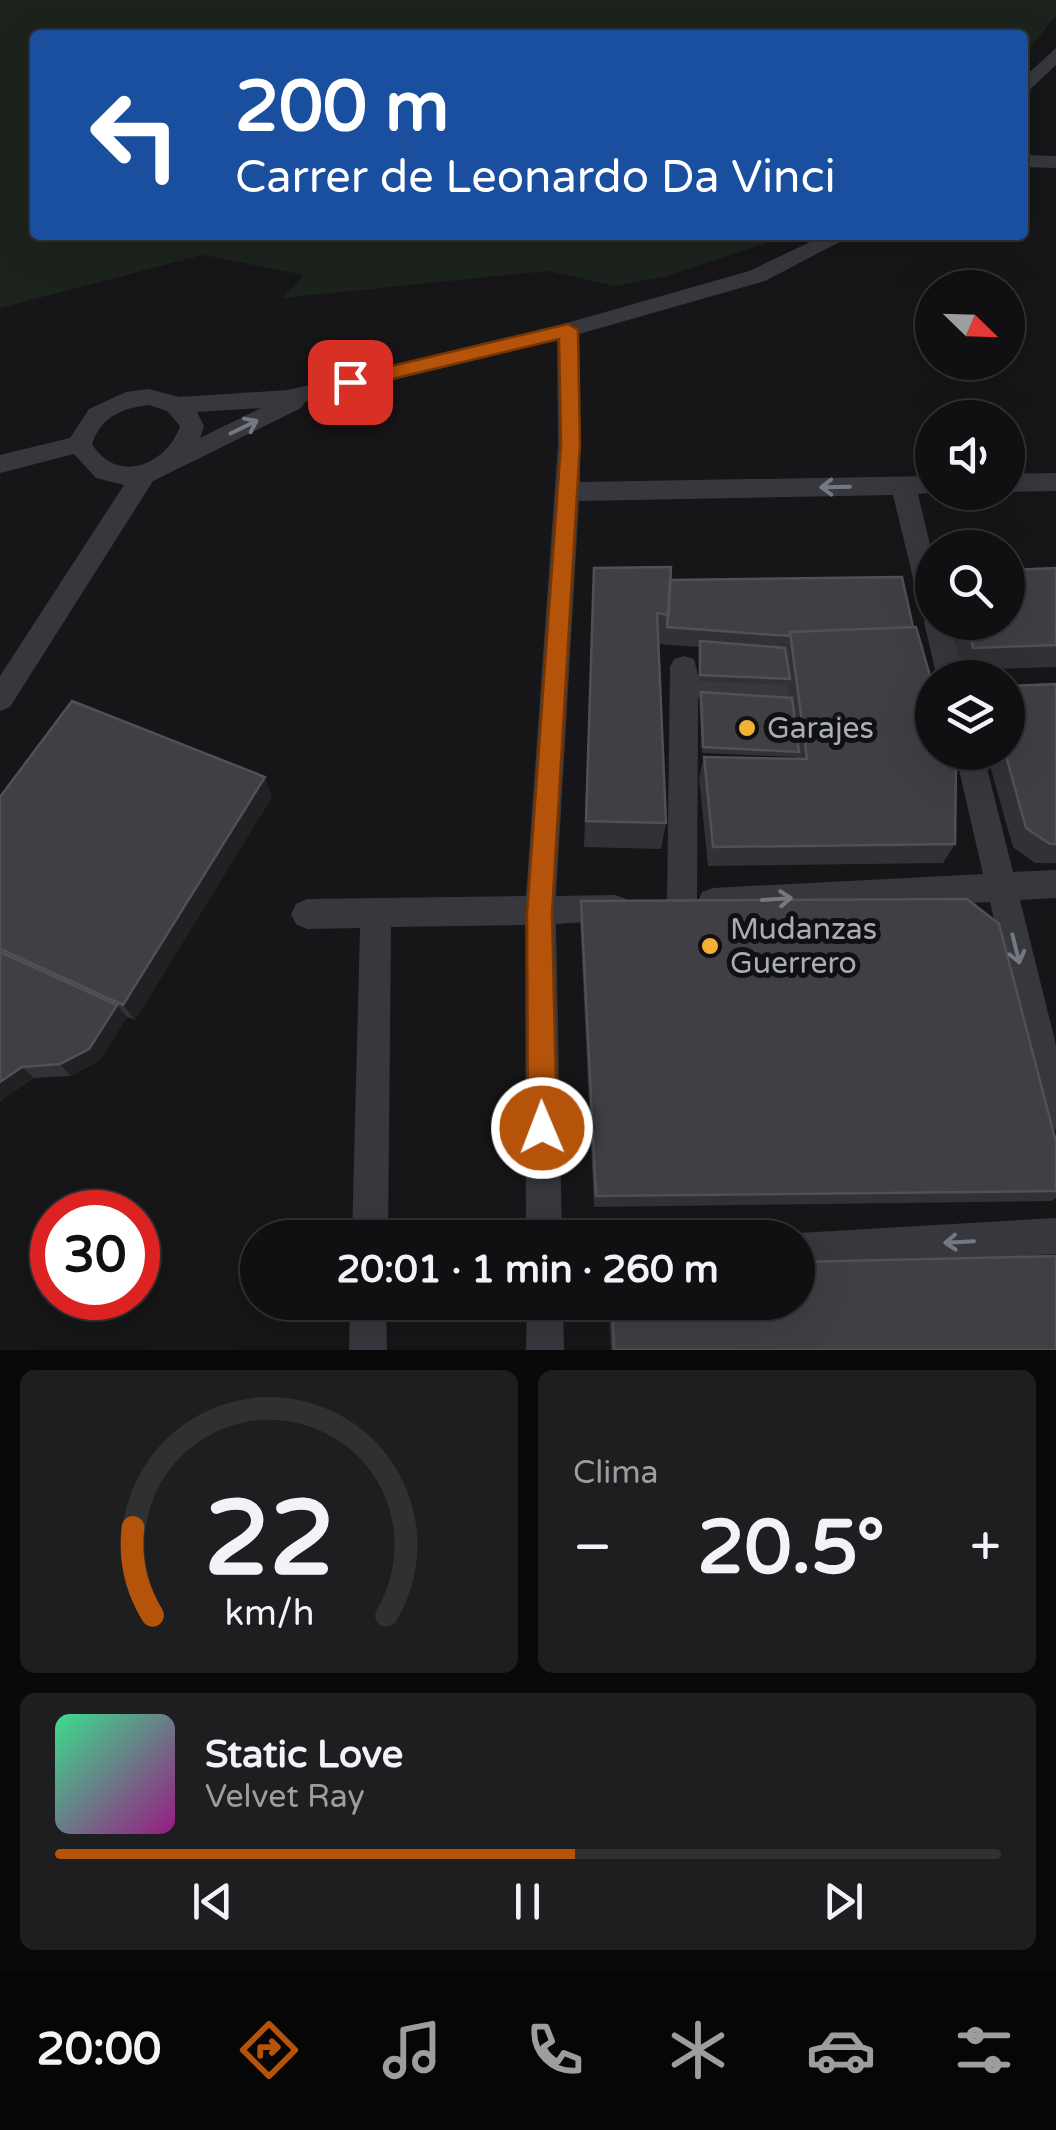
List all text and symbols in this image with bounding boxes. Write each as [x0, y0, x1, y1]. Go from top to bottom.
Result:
text: 200 m [235, 66, 449, 150]
icon: left [70, 70, 200, 200]
text: Carrer de Leonardo Da Vinci [235, 151, 836, 205]
north arrow [915, 270, 1025, 380]
map controls [915, 270, 1025, 770]
pin [308, 340, 393, 425]
icon: arrive [323, 355, 378, 410]
button: sound [915, 400, 1025, 510]
one-way arrow [228, 416, 258, 435]
one-way arrow [820, 478, 852, 497]
button: search [915, 530, 1025, 640]
button: layers [915, 660, 1025, 770]
place label: Garajes [767, 710, 874, 747]
marker: Garajes [736, 717, 758, 739]
one-way arrow [760, 889, 792, 908]
place label: Mudanzas Guerrero [730, 911, 877, 982]
one-way arrow [1008, 932, 1026, 964]
marker: Mudanzas Guerrero [699, 935, 721, 957]
position arrow [490, 1076, 594, 1180]
speed limit sign: 30 [30, 1190, 160, 1320]
one-way arrow [943, 1233, 975, 1252]
text: 20:01 · 1 min · 260 m [336, 1247, 719, 1293]
text: Clima [573, 1454, 659, 1492]
text: 22 [204, 1478, 334, 1603]
text: 20.5° [697, 1503, 885, 1593]
text: − [573, 1515, 612, 1581]
text: + [970, 1515, 1001, 1581]
text: km/h [224, 1592, 314, 1635]
text: Static Love [205, 1732, 403, 1778]
text: Velvet Ray [205, 1778, 365, 1816]
icon: previous [185, 1874, 240, 1929]
icon: pause [500, 1874, 555, 1929]
icon: next [816, 1874, 871, 1929]
icon: directions [234, 2015, 304, 2085]
icon: music [377, 2015, 447, 2085]
icon: phone [520, 2015, 590, 2085]
icon: climate [663, 2015, 733, 2085]
icon: car [806, 2015, 876, 2085]
icon: filters [949, 2015, 1019, 2085]
text: 20:00 [37, 2023, 161, 2077]

